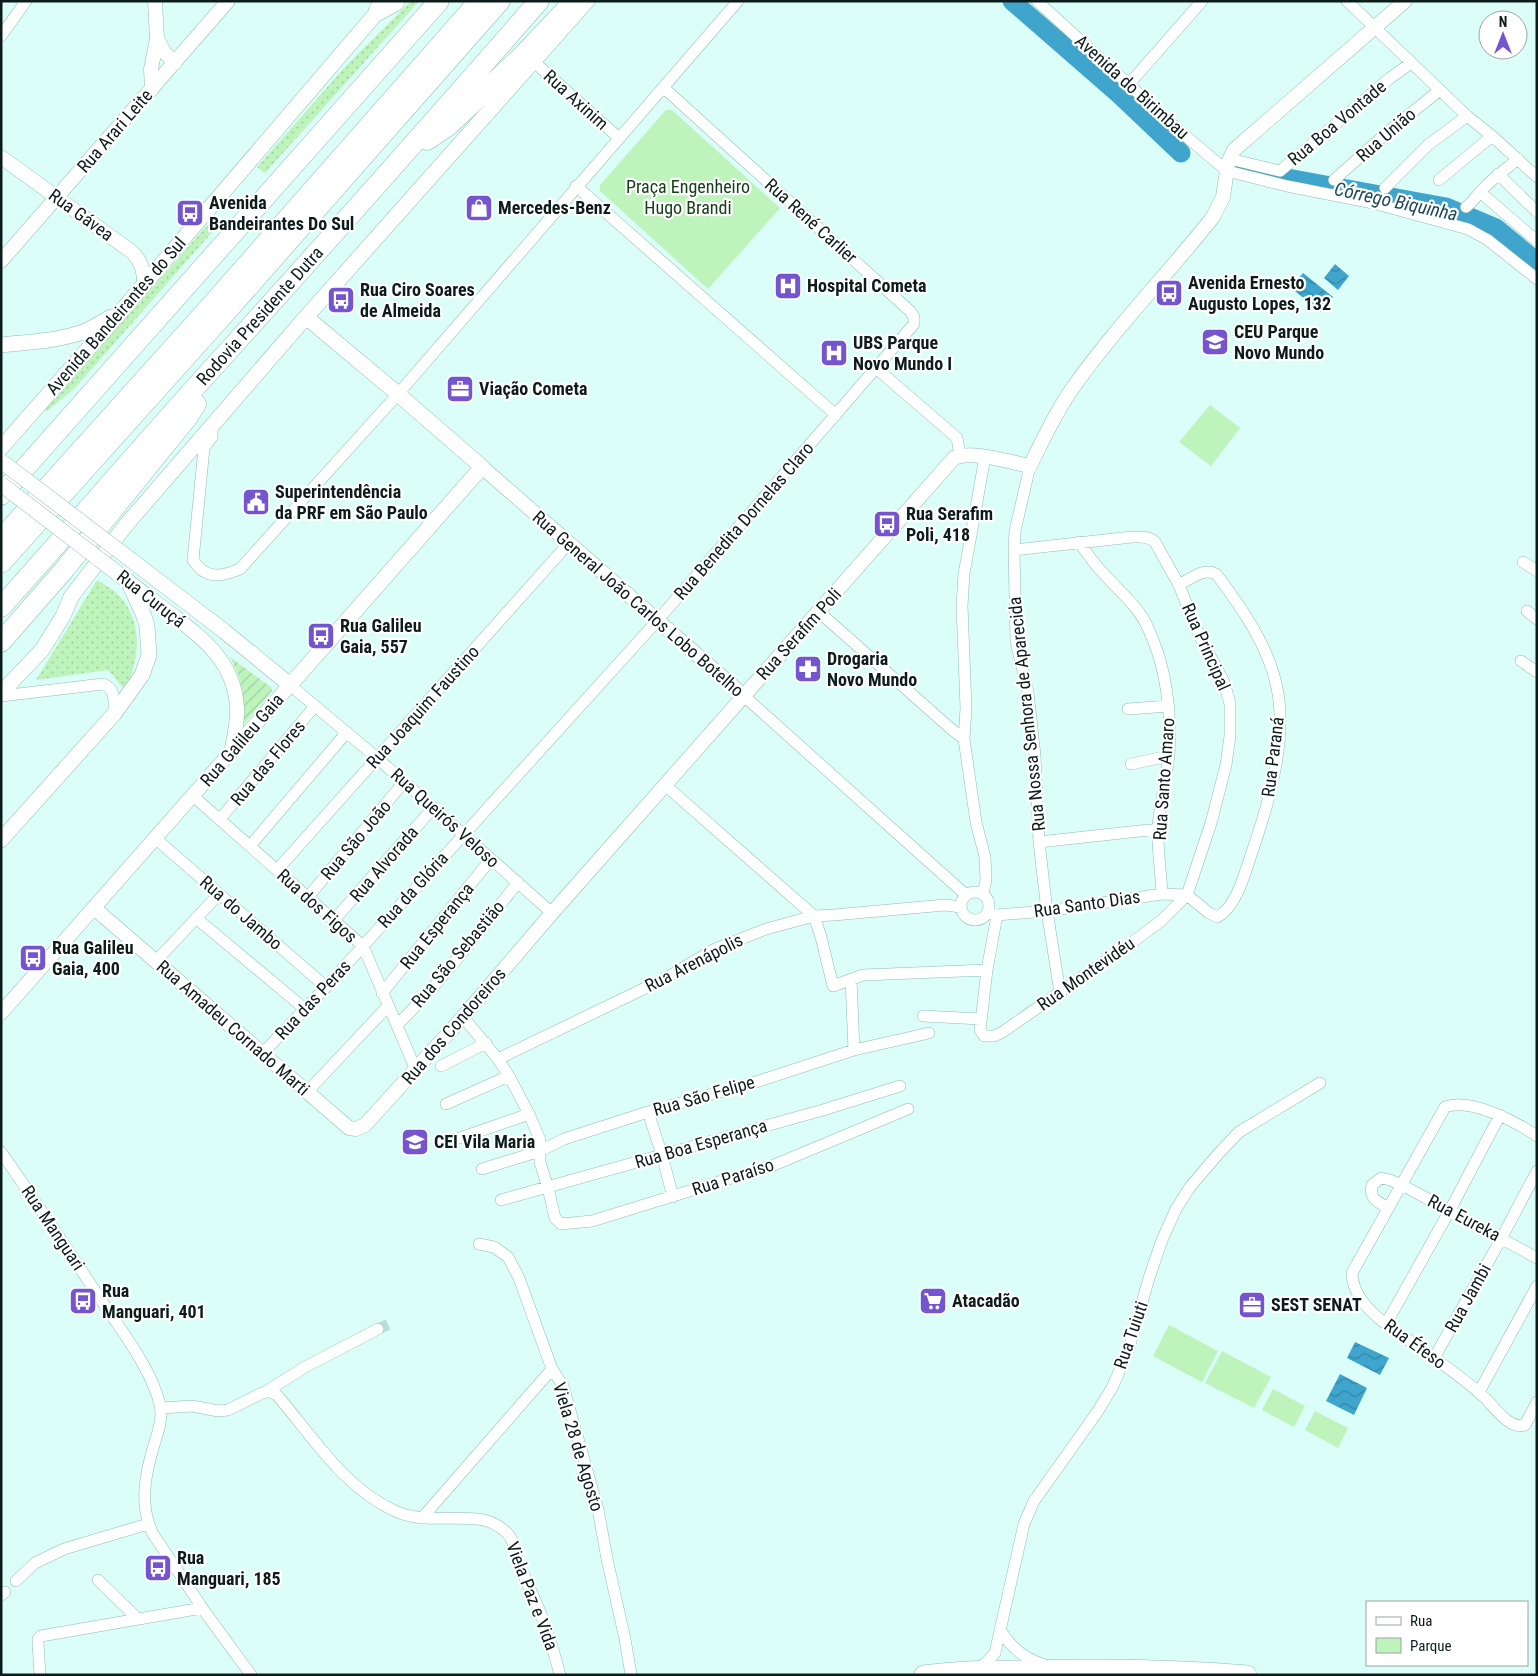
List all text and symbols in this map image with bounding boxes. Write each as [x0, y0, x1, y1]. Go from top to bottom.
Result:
north arrow [1478, 10, 1528, 60]
text: N [1499, 14, 1507, 30]
street label: Avenida do Birimbau [1071, 30, 1194, 143]
street label: Rua Axinim [540, 65, 613, 134]
street label: Rua Boa Vontade [1283, 76, 1390, 170]
street label: Rua Arari Leite [73, 85, 157, 177]
street label: Rua União [1352, 103, 1420, 166]
street label: Rua René Carlier [761, 174, 862, 268]
park label: Praça Engenheiro Hugo Brandi [626, 176, 750, 218]
water label: Córrego Biquinha [1332, 177, 1460, 226]
street label: Rua Gávea [45, 184, 118, 245]
place label: Avenida Bandeirantes Do Sul [209, 192, 354, 234]
shop icon: Mercedes-Benz [464, 193, 494, 223]
place label: Mercedes-Benz [498, 197, 611, 218]
bus stop icon: Avenida Bandeirantes Do Sul [175, 198, 205, 228]
street label: Avenida Bandeirantes do Sul [41, 233, 190, 399]
street label: Rodovia Presidente Dutra [192, 242, 327, 389]
hospital icon: Hospital Cometa [773, 271, 803, 301]
place label: Avenida Ernesto Augusto Lopes, 132 [1188, 272, 1331, 314]
place label: Hospital Cometa [807, 275, 927, 296]
bus stop icon: Avenida Ernesto Augusto Lopes, 132 [1154, 278, 1184, 308]
place label: Rua Ciro Soares de Almeida [360, 279, 475, 321]
bus stop icon: Rua Ciro Soares de Almeida [326, 285, 356, 315]
place label: CEU Parque Novo Mundo [1234, 321, 1324, 363]
school or university icon: CEU Parque Novo Mundo [1200, 327, 1230, 357]
place label: UBS Parque Novo Mundo I [853, 332, 952, 374]
hospital icon: UBS Parque Novo Mundo I [819, 338, 849, 368]
office icon: Viação Cometa [445, 374, 475, 404]
place label: Viação Cometa [479, 378, 587, 399]
street label: Rua Benedita Dornelas Claro [669, 438, 818, 604]
place label: Superintendência da PRF em São Paulo [275, 481, 428, 523]
public building icon: Superintendência da PRF em São Paulo [241, 487, 271, 517]
place label: Rua Serafim Poli, 418 [906, 503, 993, 545]
street label: Rua General João Carlos Lobo Botelho [529, 506, 748, 701]
bus stop icon: Rua Serafim Poli, 418 [872, 509, 902, 539]
street label: Rua Curuçá [113, 565, 190, 632]
street label: Rua Serafim Poli [752, 583, 845, 684]
street label: Rua Nossa Senhora de Aparecida [1004, 596, 1049, 832]
street label: Rua Principal [1178, 600, 1235, 694]
place label: Rua Galileu Gaia, 557 [340, 615, 422, 657]
bus stop icon: Rua Galileu Gaia, 557 [306, 621, 336, 651]
street label: Rua Joaquim Faustino [362, 641, 483, 772]
place label: Drogaria Novo Mundo [827, 648, 917, 690]
pharmacy icon: Drogaria Novo Mundo [793, 654, 823, 684]
street label: Rua Galileu Gaia [196, 689, 288, 790]
street label: Rua das Flores [226, 716, 309, 810]
street label: Rua Paraná [1257, 716, 1288, 798]
street label: Rua Santo Amaro [1149, 717, 1178, 841]
street label: Rua Queirós Veloso [387, 764, 504, 872]
street label: Rua São João [316, 796, 395, 884]
street label: Rua Alvorada [345, 822, 422, 906]
street label: Rua da Glória [373, 847, 452, 932]
street label: Rua dos Figos [273, 864, 362, 947]
street label: Rua do Jambo [196, 871, 287, 954]
street label: Rua Esperança [395, 878, 478, 973]
street label: Rua Santo Dias [1032, 886, 1141, 921]
street label: Rua São Sebastião [407, 896, 508, 1011]
street label: Rua Arenápolis [641, 929, 746, 996]
street label: Rua Montevidéu [1033, 932, 1138, 1015]
place label: Rua Galileu Gaia, 400 [52, 937, 134, 979]
bus stop icon: Rua Galileu Gaia, 400 [18, 943, 48, 973]
street label: Rua Amadeu Cornado Marti [153, 956, 314, 1100]
street label: Rua das Peras [270, 956, 355, 1044]
street label: Rua dos Condoreiros [397, 963, 510, 1088]
street label: Rua São Felipe [651, 1071, 757, 1120]
street label: Rua Boa Esperança [632, 1115, 769, 1172]
school or university icon: CEI Vila Maria [400, 1127, 430, 1157]
place label: CEI Vila Maria [434, 1131, 535, 1152]
street label: Rua Paraíso [689, 1153, 776, 1200]
street label: Rua Manguari [17, 1181, 89, 1274]
street label: Rua Eureka [1424, 1190, 1504, 1245]
street label: Rua Jambi [1440, 1260, 1495, 1336]
place label: Rua Manguari, 401 [102, 1280, 206, 1322]
bus stop icon: Rua Manguari, 401 [68, 1286, 98, 1316]
supermarket icon: Atacadão [918, 1286, 948, 1316]
place label: Atacadão [952, 1290, 1020, 1311]
office icon: SEST SENAT [1237, 1290, 1267, 1320]
place label: SEST SENAT [1271, 1294, 1362, 1315]
street label: Rua Tuiuti [1109, 1298, 1152, 1371]
street label: Rua Éfeso [1380, 1314, 1450, 1373]
street label: Viela 28 de Agosto [549, 1380, 608, 1514]
street label: Viela Paz e Vida [502, 1539, 563, 1653]
place label: Rua Manguari, 185 [177, 1547, 281, 1589]
bus stop icon: Rua Manguari, 185 [143, 1553, 173, 1583]
legend [1366, 1601, 1528, 1666]
text: Rua [1410, 1612, 1432, 1630]
text: Parque [1410, 1637, 1452, 1655]

